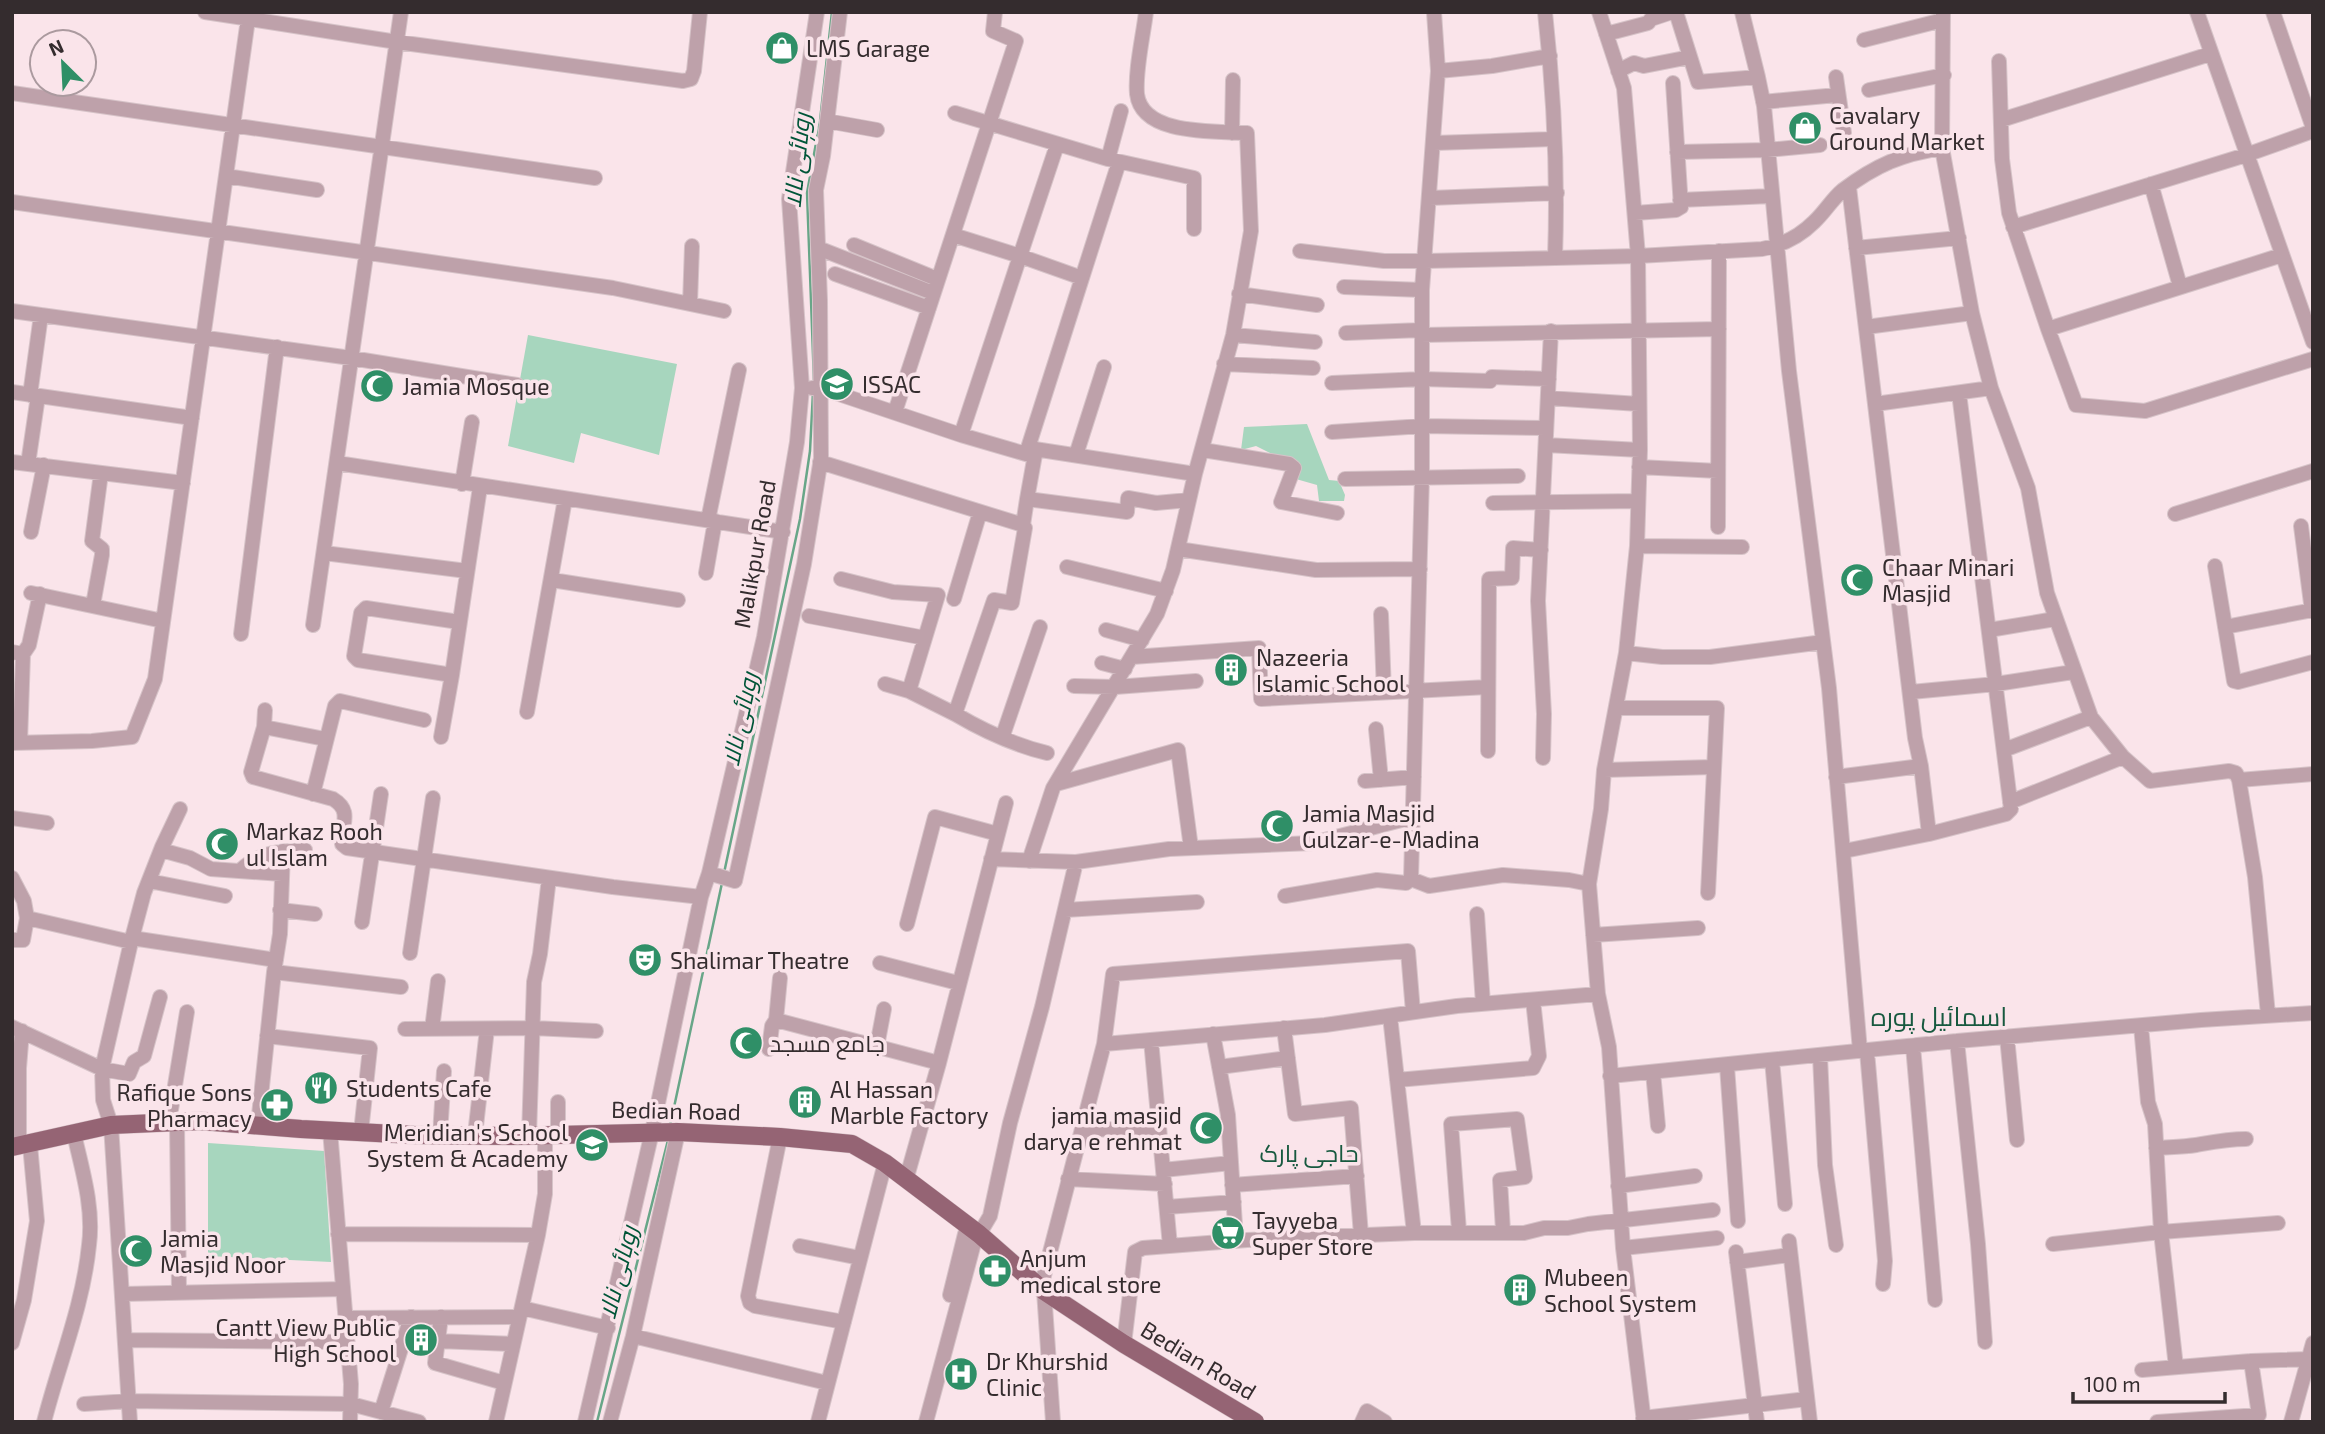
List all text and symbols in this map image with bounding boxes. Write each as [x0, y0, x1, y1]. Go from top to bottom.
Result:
north arrow [28, 28, 98, 98]
shop icon: LMS Garage [763, 29, 801, 67]
text: N [45, 34, 67, 60]
place label: LMS Garage [806, 34, 930, 62]
place label: Cavalary Ground Market [1829, 101, 1985, 155]
shop icon: Cavalary Ground Market [1786, 109, 1824, 147]
water label: روہائی نالا [777, 110, 819, 209]
school or university icon: ISSAC [818, 365, 856, 403]
mosque icon: Jamia Mosque [358, 367, 396, 405]
place label: ISSAC [862, 370, 921, 398]
place label: Jamia Mosque [402, 372, 550, 400]
street label: Malikpur Road [727, 478, 781, 630]
place label: Chaar Minari Masjid [1882, 553, 2014, 607]
mosque icon: Chaar Minari Masjid [1838, 561, 1876, 599]
place label: Nazeeria Islamic School [1256, 643, 1406, 697]
building icon: Nazeeria Islamic School [1212, 651, 1250, 689]
water label: روہائی نالا [715, 668, 766, 769]
place label: Jamia Masjid Gulzar-e-Madina [1302, 799, 1480, 853]
mosque icon: Jamia Masjid Gulzar-e-Madina [1258, 807, 1296, 845]
place label: Markaz Rooh ul Islam [246, 817, 383, 871]
mosque icon: Markaz Rooh ul Islam [203, 825, 241, 863]
theatre icon: Shalimar Theatre [626, 941, 664, 979]
place label: Shalimar Theatre [670, 946, 849, 974]
district label: اسمائیل پورہ [1871, 1000, 2007, 1034]
mosque icon: جامع مسجد [727, 1024, 765, 1062]
place label: جامع مسجد [770, 1029, 885, 1060]
restaurant icon: Students Cafe [302, 1069, 340, 1107]
place label: Students Cafe [346, 1074, 492, 1102]
place label: Al Hassan Marble Factory [830, 1075, 988, 1129]
place label: Rafique Sons Pharmacy [117, 1078, 252, 1132]
building icon: Al Hassan Marble Factory [786, 1083, 824, 1121]
pharmacy icon: Rafique Sons Pharmacy [258, 1086, 296, 1124]
street label: Bedian Road [611, 1095, 741, 1125]
place label: jamia masjid darya e rehmat [1024, 1101, 1182, 1155]
mosque icon: jamia masjid darya e rehmat [1187, 1109, 1225, 1147]
place label: Meridian's School System & Academy [367, 1118, 568, 1172]
school or university icon: Meridian's School System & Academy [573, 1126, 611, 1164]
district label: حاجی پارک [1260, 1138, 1358, 1170]
place label: Tayyeba Super Store [1252, 1206, 1373, 1260]
supermarket icon: Tayyeba Super Store [1209, 1214, 1247, 1252]
water label: روہائی نالا [591, 1221, 646, 1322]
place label: Jamia Masjid Noor [160, 1224, 286, 1278]
mosque icon: Jamia Masjid Noor [117, 1232, 155, 1270]
place label: Anjum medical store [1020, 1244, 1161, 1298]
pharmacy icon: Anjum medical store [976, 1252, 1014, 1290]
place label: Mubeen School System [1544, 1263, 1697, 1317]
building icon: Mubeen School System [1501, 1271, 1539, 1309]
place label: Cantt View Public High School [216, 1313, 396, 1367]
street label: Bedian Road [1136, 1315, 1262, 1405]
building icon: Cantt View Public High School [402, 1321, 440, 1359]
place label: Dr Khurshid Clinic [986, 1347, 1108, 1401]
hospital icon: Dr Khurshid Clinic [942, 1355, 980, 1393]
scale bar [2073, 1360, 2225, 1404]
text: 100 m [2084, 1371, 2141, 1396]

